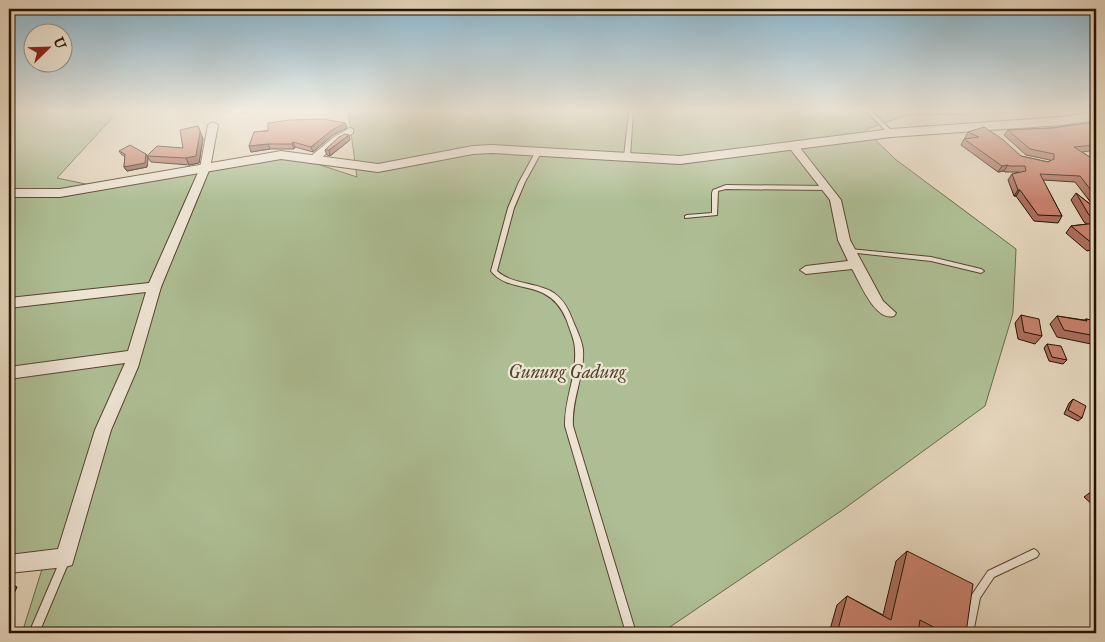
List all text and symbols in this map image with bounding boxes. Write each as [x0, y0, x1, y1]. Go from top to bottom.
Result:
north arrow [22, 22, 72, 72]
text: U [50, 35, 70, 52]
park label: Gunung Gadung [508, 361, 627, 383]

